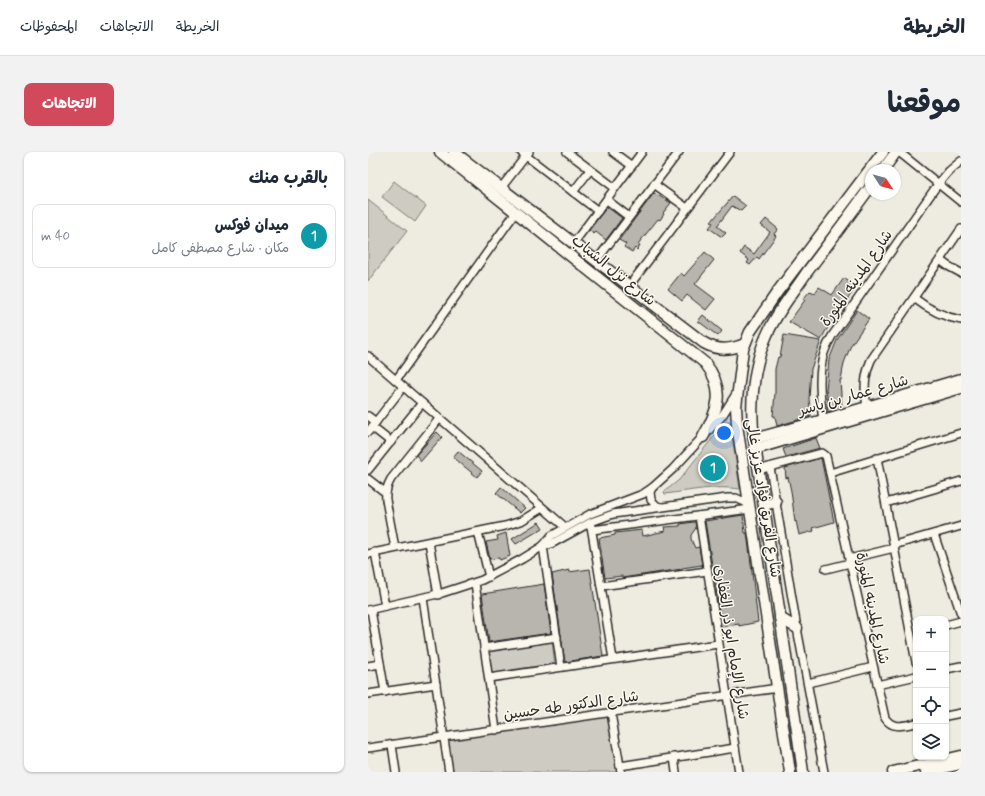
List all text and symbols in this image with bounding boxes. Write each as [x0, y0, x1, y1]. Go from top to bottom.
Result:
text: الخريطة [903, 15, 965, 40]
text: المحفوظات [20, 18, 78, 36]
text: الاتجاهات [100, 18, 154, 36]
text: الخريطة [176, 18, 219, 36]
button: الاتجاهات [24, 83, 114, 126]
text: موقعنا [887, 86, 961, 123]
north arrow [865, 164, 901, 200]
text: بالقرب منك [249, 167, 328, 189]
text: ميدان فوكس [215, 216, 289, 236]
street label: شارع المدينه المنورة [816, 226, 898, 331]
text: 40 m [41, 228, 70, 245]
text: 1 [311, 228, 317, 245]
street label: شارع نزل الشباب [567, 231, 660, 311]
text: مكان · شارع مصطفى كامل [152, 240, 289, 257]
street label: شارع عمار بن ياسر [794, 371, 911, 422]
street label: شارع الفريق فؤاد عزيز غالى [741, 417, 785, 579]
your location [714, 423, 734, 443]
pin: 1 [700, 453, 726, 483]
street label: شارع المدينه المنورة [850, 550, 894, 666]
street label: شارع الإمام ابو ذر الغفارى [709, 563, 753, 721]
map controls [913, 616, 949, 760]
button: + [913, 616, 949, 652]
button: − [913, 652, 949, 688]
street label: شارع الدكتور طه حسين [502, 687, 640, 725]
button: locate [913, 688, 949, 724]
button: layers [913, 724, 949, 760]

